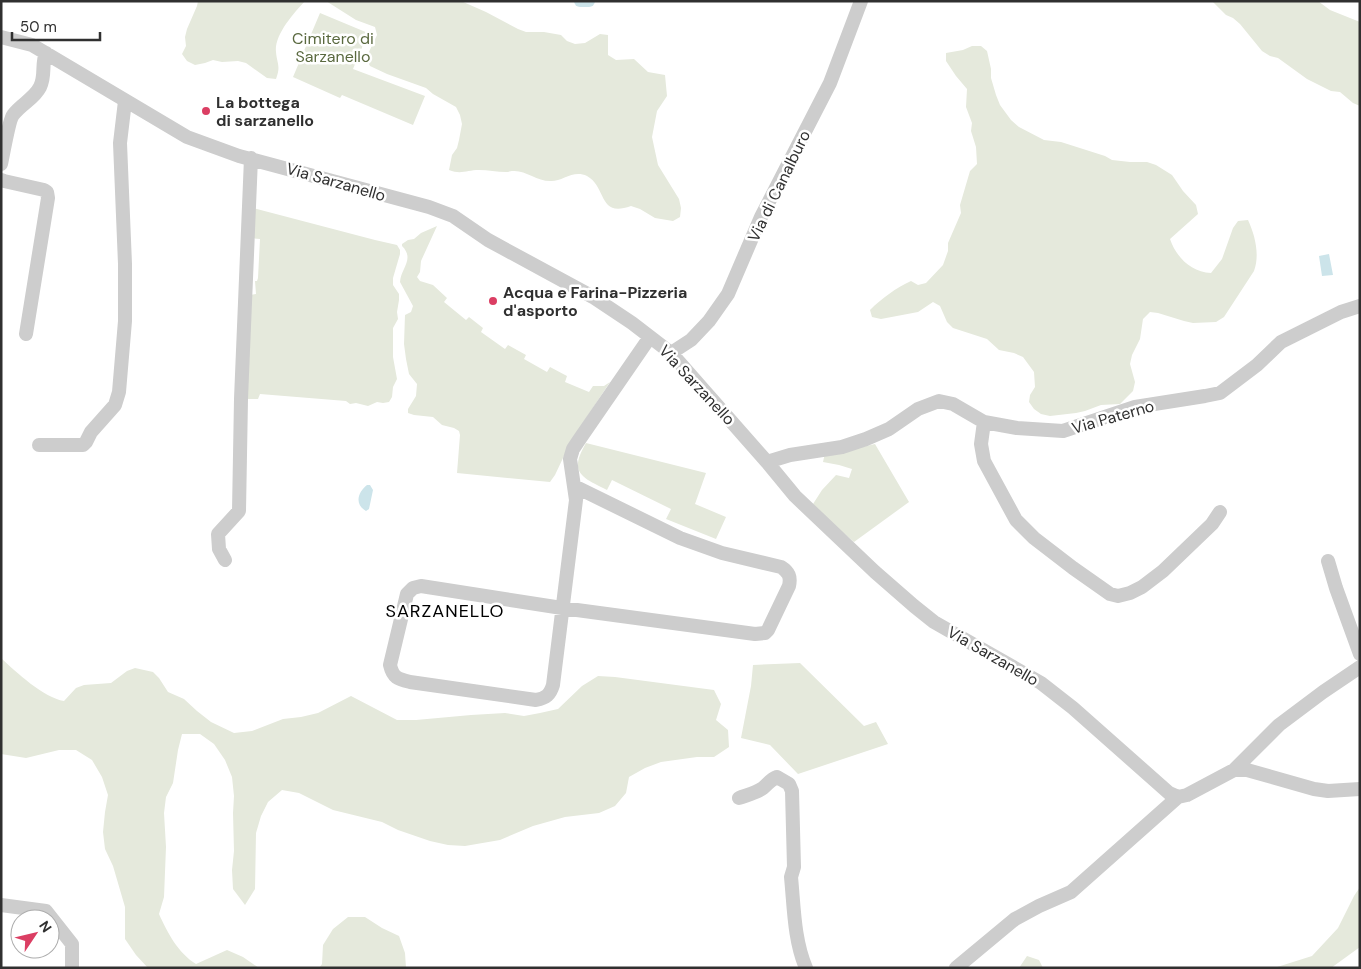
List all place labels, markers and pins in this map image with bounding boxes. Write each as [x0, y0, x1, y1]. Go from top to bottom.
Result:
place label: La bottega di sarzanello [216, 92, 314, 131]
marker: La bottega di sarzanello [200, 105, 212, 117]
place label: Acqua e Farina-Pizzeria d'asporto [503, 282, 687, 321]
marker: Acqua e Farina-Pizzeria d'asporto [487, 295, 499, 307]

